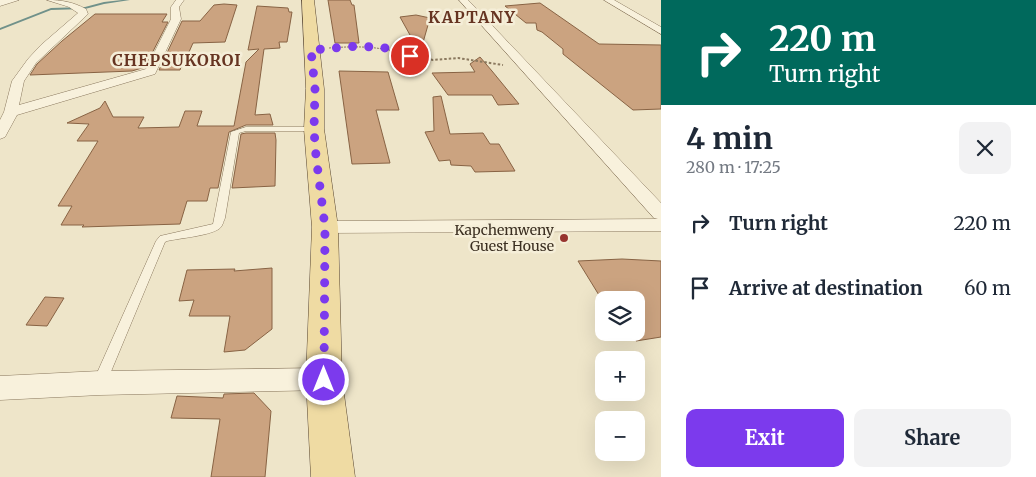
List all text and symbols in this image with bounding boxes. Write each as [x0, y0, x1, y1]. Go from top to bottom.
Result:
district label: KAPTANY [428, 7, 516, 27]
text: 220 m [769, 17, 876, 61]
icon: right [686, 20, 751, 85]
pin [389, 35, 431, 77]
icon: arrive [396, 42, 424, 70]
district label: CHEPSUKOROI [112, 50, 242, 70]
text: Turn right [769, 60, 880, 88]
text: 4 min [686, 119, 773, 157]
button: close [959, 122, 1011, 174]
text: 280 m · 17:25 [686, 157, 781, 177]
icon: right [686, 209, 714, 237]
text: Turn right [729, 211, 828, 235]
text: 220 m [954, 211, 1011, 235]
place label: Kapchemweny Guest House [454, 221, 555, 255]
marker: Kapchemweny Guest House [558, 232, 570, 244]
icon: arrive [686, 274, 714, 302]
text: Arrive at destination [729, 276, 923, 300]
text: 60 m [964, 276, 1011, 300]
map controls [595, 291, 645, 461]
button: layers [595, 291, 645, 341]
button: + [595, 351, 645, 401]
position arrow [297, 353, 349, 405]
button: Exit [686, 409, 844, 467]
button: Share [854, 409, 1011, 467]
button: − [595, 411, 645, 461]

